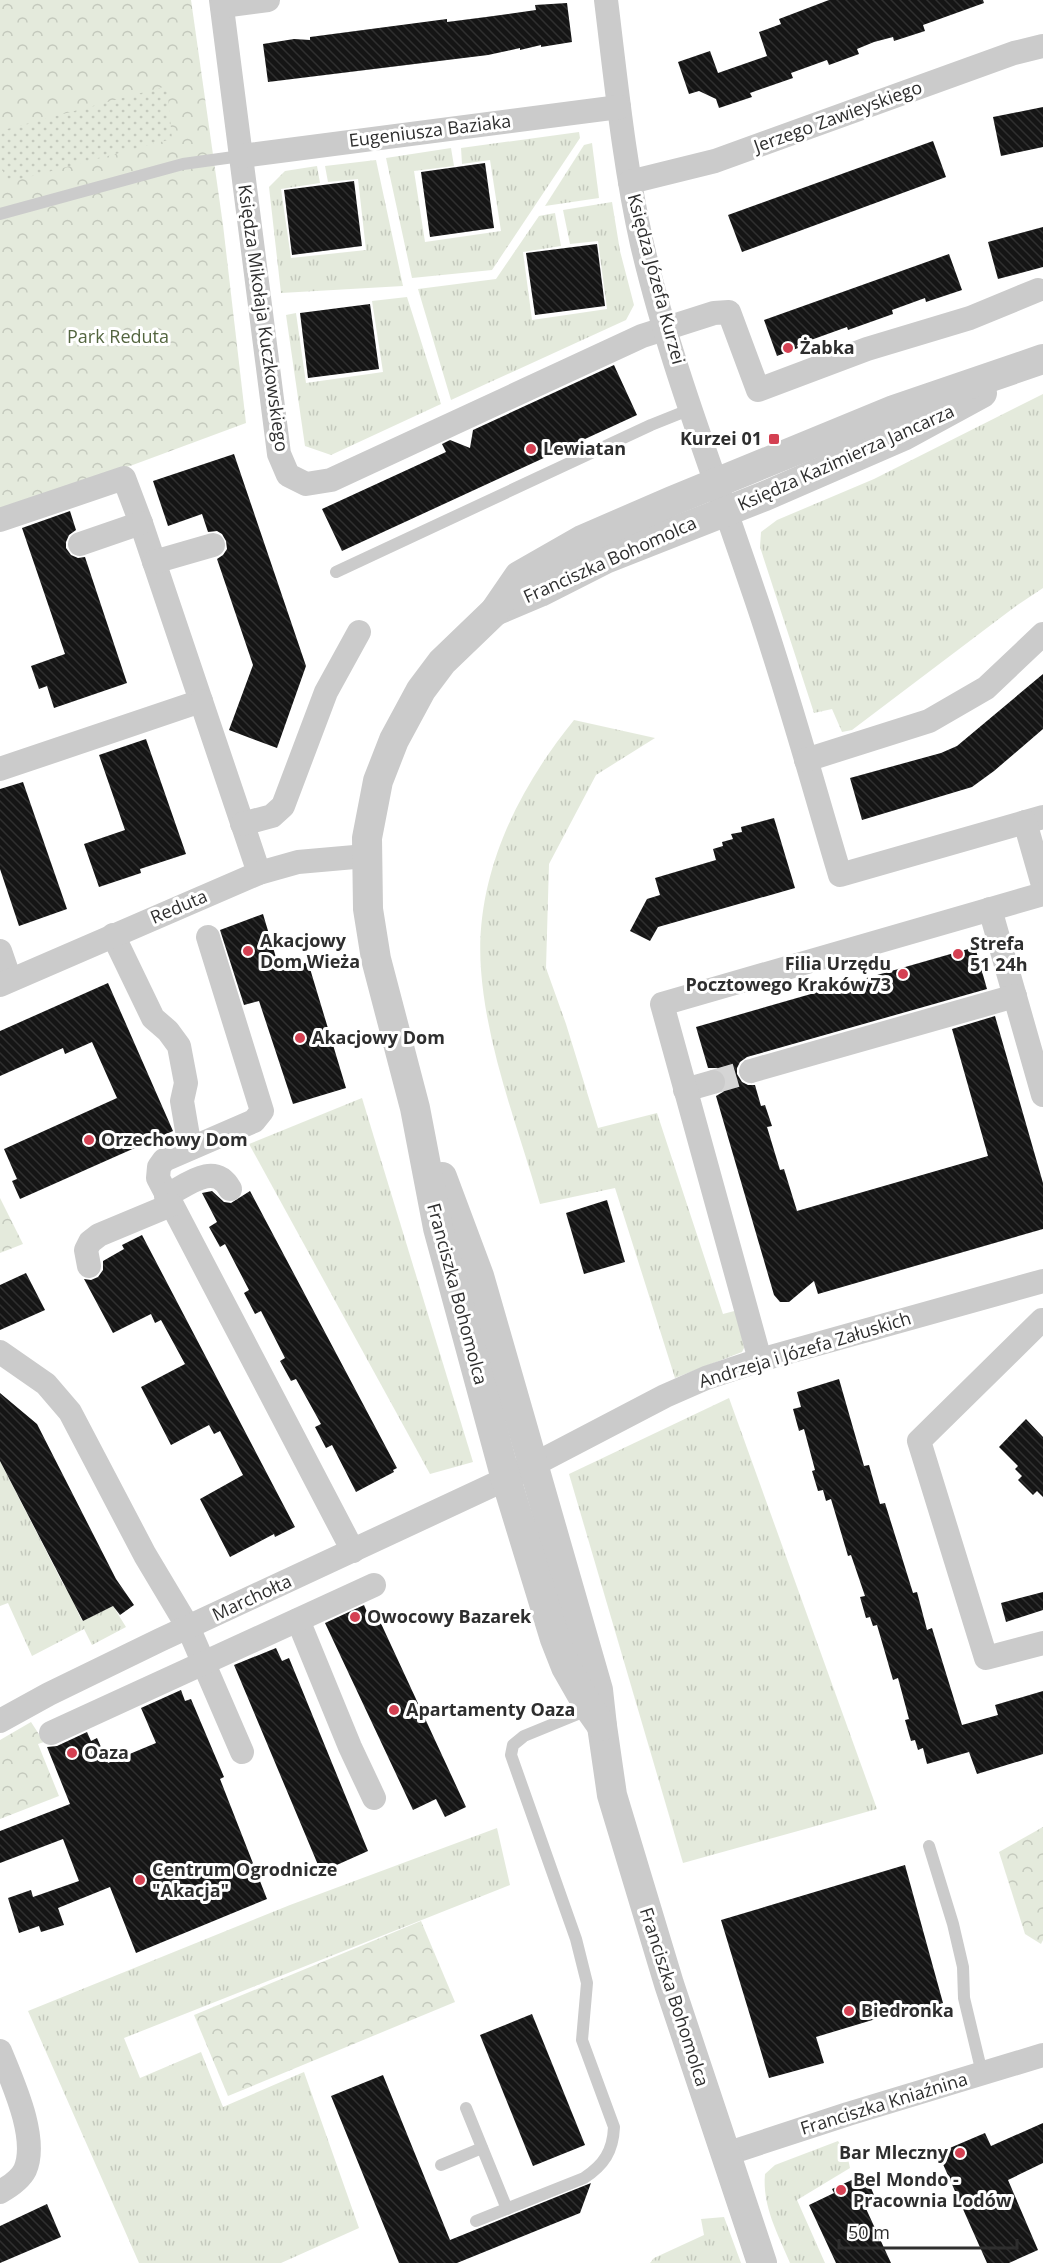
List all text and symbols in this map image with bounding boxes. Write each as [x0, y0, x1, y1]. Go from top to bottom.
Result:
street label: Jerzego Zawieyskiego [748, 74, 925, 158]
street label: Eugeniusza Baziaka [347, 108, 512, 152]
street label: Księdza Mikołaja Kuczkowskiego [233, 183, 295, 453]
street label: Księdza Józefa Kurzei [623, 191, 691, 367]
park label: Park Reduta [67, 324, 169, 348]
place label: Żabka [800, 335, 855, 359]
marker: Żabka [781, 341, 795, 355]
street label: Księdza Kazimierza Jancarza [734, 398, 958, 516]
place label: Kurzei 01 [680, 426, 762, 450]
marker: Kurzei 01 [767, 432, 781, 446]
place label: Lewiatan [543, 436, 626, 460]
marker: Lewiatan [524, 442, 538, 456]
street label: Franciszka Bohomolca [519, 510, 700, 608]
street label: Reduta [146, 883, 211, 929]
place label: Akacjowy Dom Wieża [260, 928, 360, 973]
place label: Strefa 51 24h [970, 931, 1028, 976]
marker: Akacjowy Dom Wieża [241, 944, 255, 958]
marker: Strefa 51 24h [951, 947, 965, 961]
place label: Filia Urzędu Pocztowego Kraków 73 [686, 951, 891, 996]
marker: Filia Urzędu Pocztowego Kraków 73 [896, 967, 910, 981]
place label: Akacjowy Dom [312, 1025, 445, 1049]
marker: Akacjowy Dom [293, 1031, 307, 1045]
place label: Orzechowy Dom [101, 1127, 248, 1151]
marker: Orzechowy Dom [82, 1133, 96, 1147]
street label: Franciszka Bohomolca [422, 1200, 494, 1387]
street label: Andrzeja i Józefa Załuskich [696, 1305, 914, 1393]
street label: Marchołta [208, 1568, 295, 1626]
place label: Owocowy Bazarek [367, 1604, 532, 1628]
marker: Owocowy Bazarek [348, 1610, 362, 1624]
place label: Apartamenty Oaza [406, 1697, 575, 1721]
marker: Apartamenty Oaza [387, 1703, 401, 1717]
place label: Oaza [84, 1740, 129, 1764]
marker: Oaza [65, 1746, 79, 1760]
place label: Centrum Ogrodnicze "Akacja" [152, 1857, 337, 1902]
marker: Centrum Ogrodnicze "Akacja" [133, 1873, 147, 1887]
street label: Franciszka Bohomolca [635, 1904, 715, 2089]
place label: Biedronka [861, 1998, 954, 2022]
marker: Biedronka [842, 2004, 856, 2018]
street label: Franciszka Kniaźnina [797, 2066, 970, 2140]
place label: Bar Mleczny [839, 2140, 949, 2164]
marker: Bar Mleczny [953, 2146, 967, 2160]
place label: Bel Mondo - Pracownia Lodów [853, 2167, 1012, 2212]
marker: Bel Mondo - Pracownia Lodów [834, 2183, 848, 2197]
scale bar [839, 2212, 1018, 2250]
text: 50 m [848, 2220, 890, 2244]

